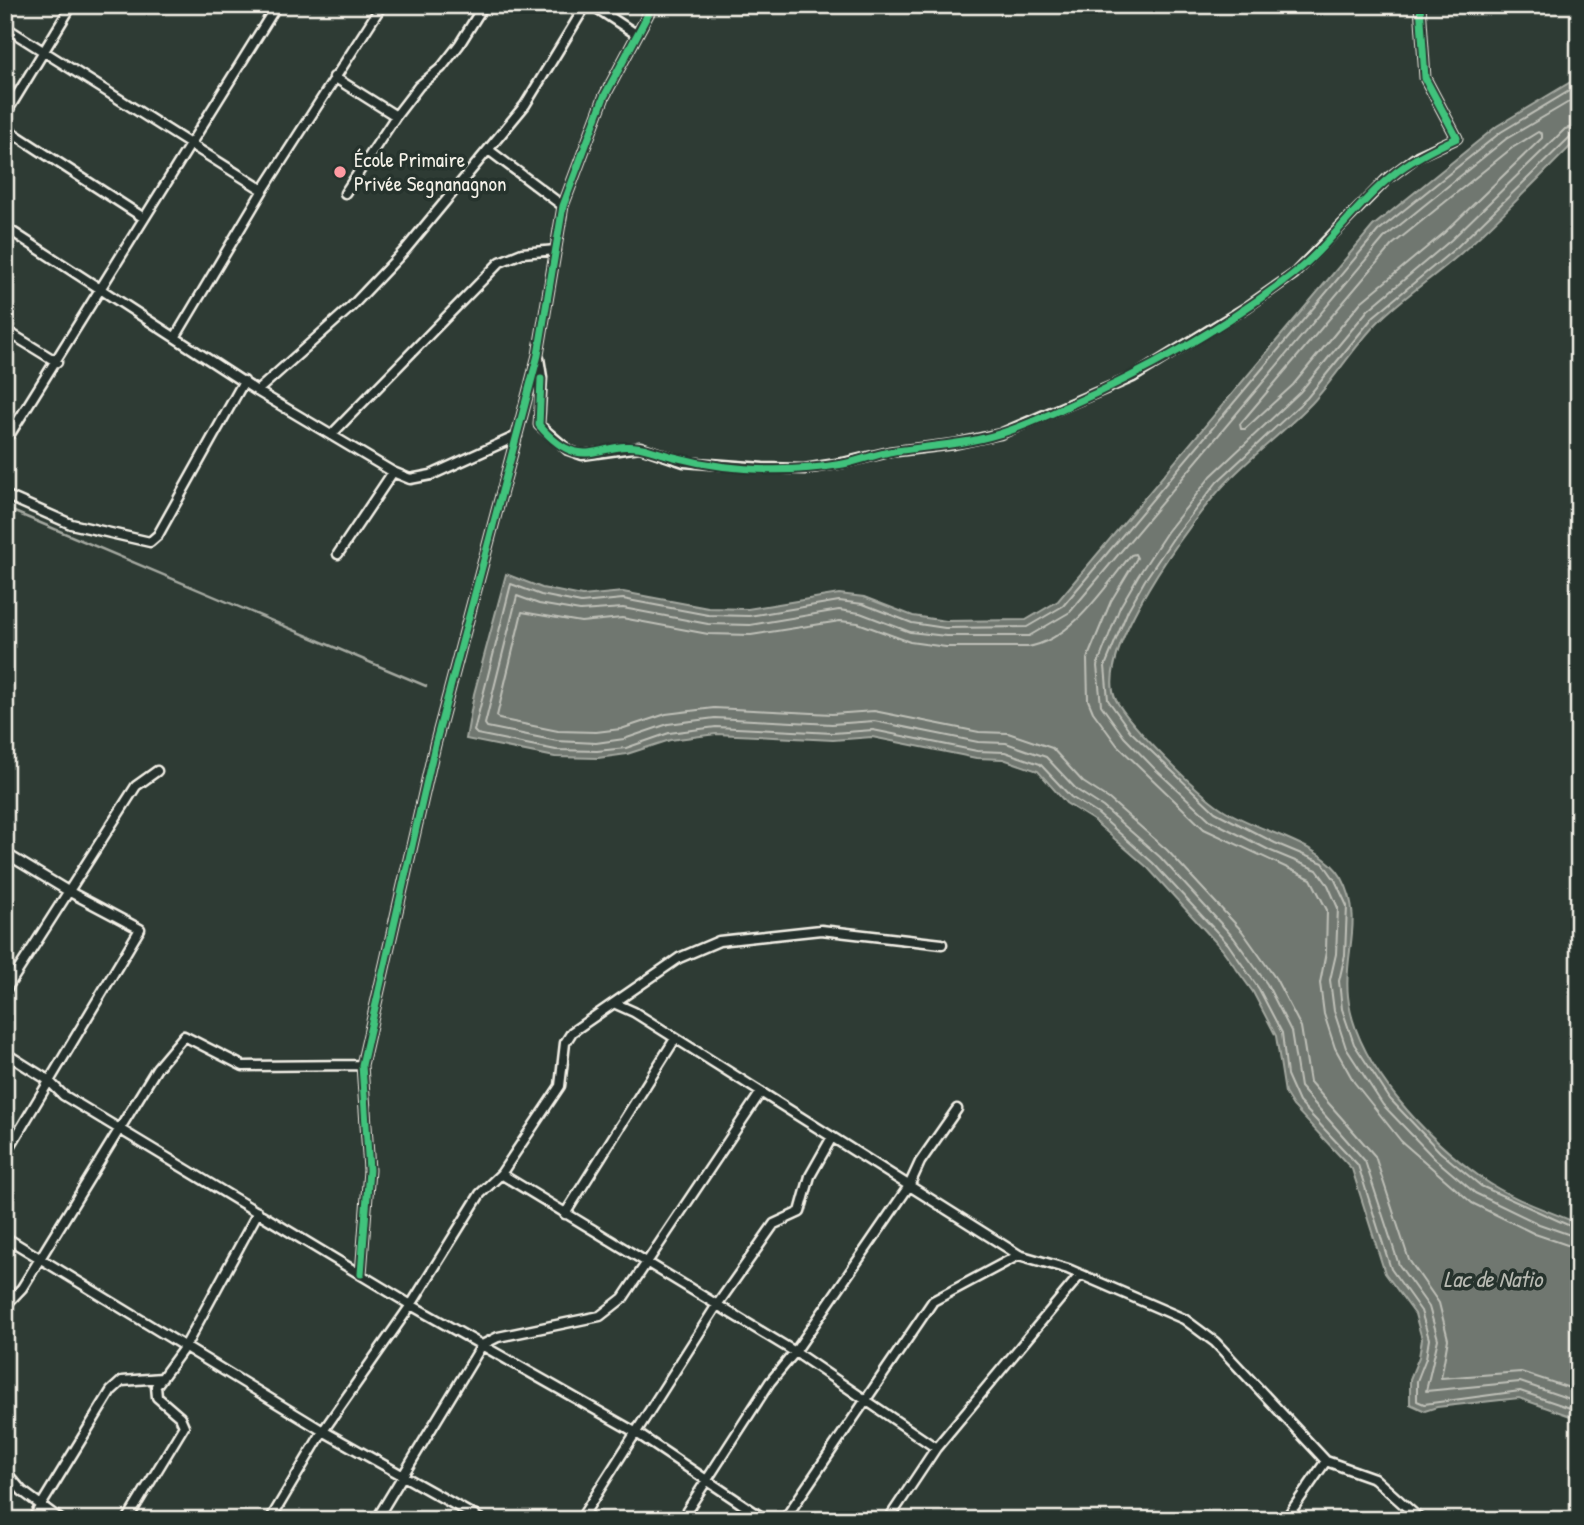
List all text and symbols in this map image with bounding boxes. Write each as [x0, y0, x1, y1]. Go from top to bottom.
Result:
place label: École Primaire Privée Segnanagnon [354, 145, 506, 198]
marker: École Primaire Privée Segnanagnon [332, 164, 348, 180]
water label: Lac de Natio [1444, 1263, 1544, 1294]

